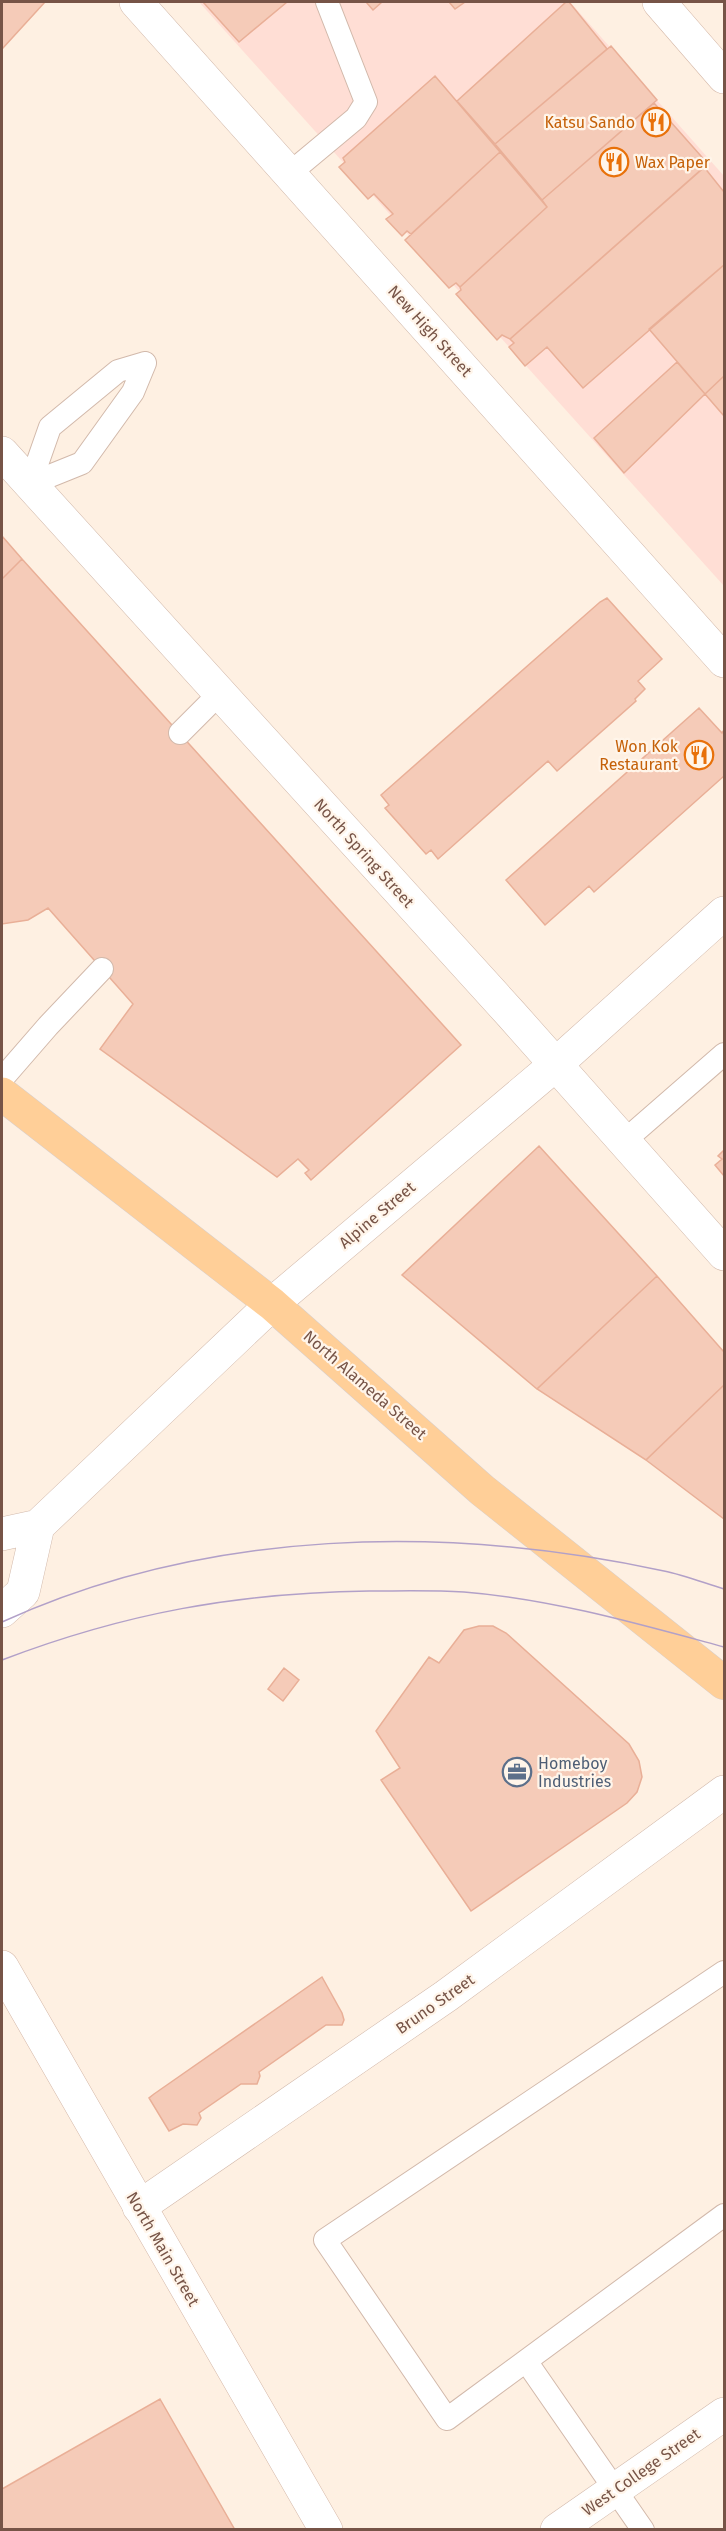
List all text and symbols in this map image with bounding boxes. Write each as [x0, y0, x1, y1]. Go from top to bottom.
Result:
restaurant icon: Katsu Sando [640, 106, 672, 138]
place label: Katsu Sando [544, 113, 635, 132]
restaurant icon: Wax Paper [598, 146, 630, 178]
place label: Wax Paper [635, 153, 711, 172]
street label: New High Street [384, 282, 476, 381]
place label: Won Kok Restaurant [599, 737, 679, 774]
restaurant icon: Won Kok Restaurant [683, 739, 715, 771]
street label: North Spring Street [310, 795, 418, 912]
street label: Alpine Street [335, 1177, 419, 1252]
street label: North Alameda Street [300, 1326, 431, 1444]
place label: Homeboy Industries [538, 1754, 611, 1791]
office icon: Homeboy Industries [501, 1756, 533, 1788]
street label: Bruno Street [392, 1970, 478, 2038]
street label: North Main Street [123, 2189, 203, 2310]
street label: West College Street [578, 2424, 704, 2520]

